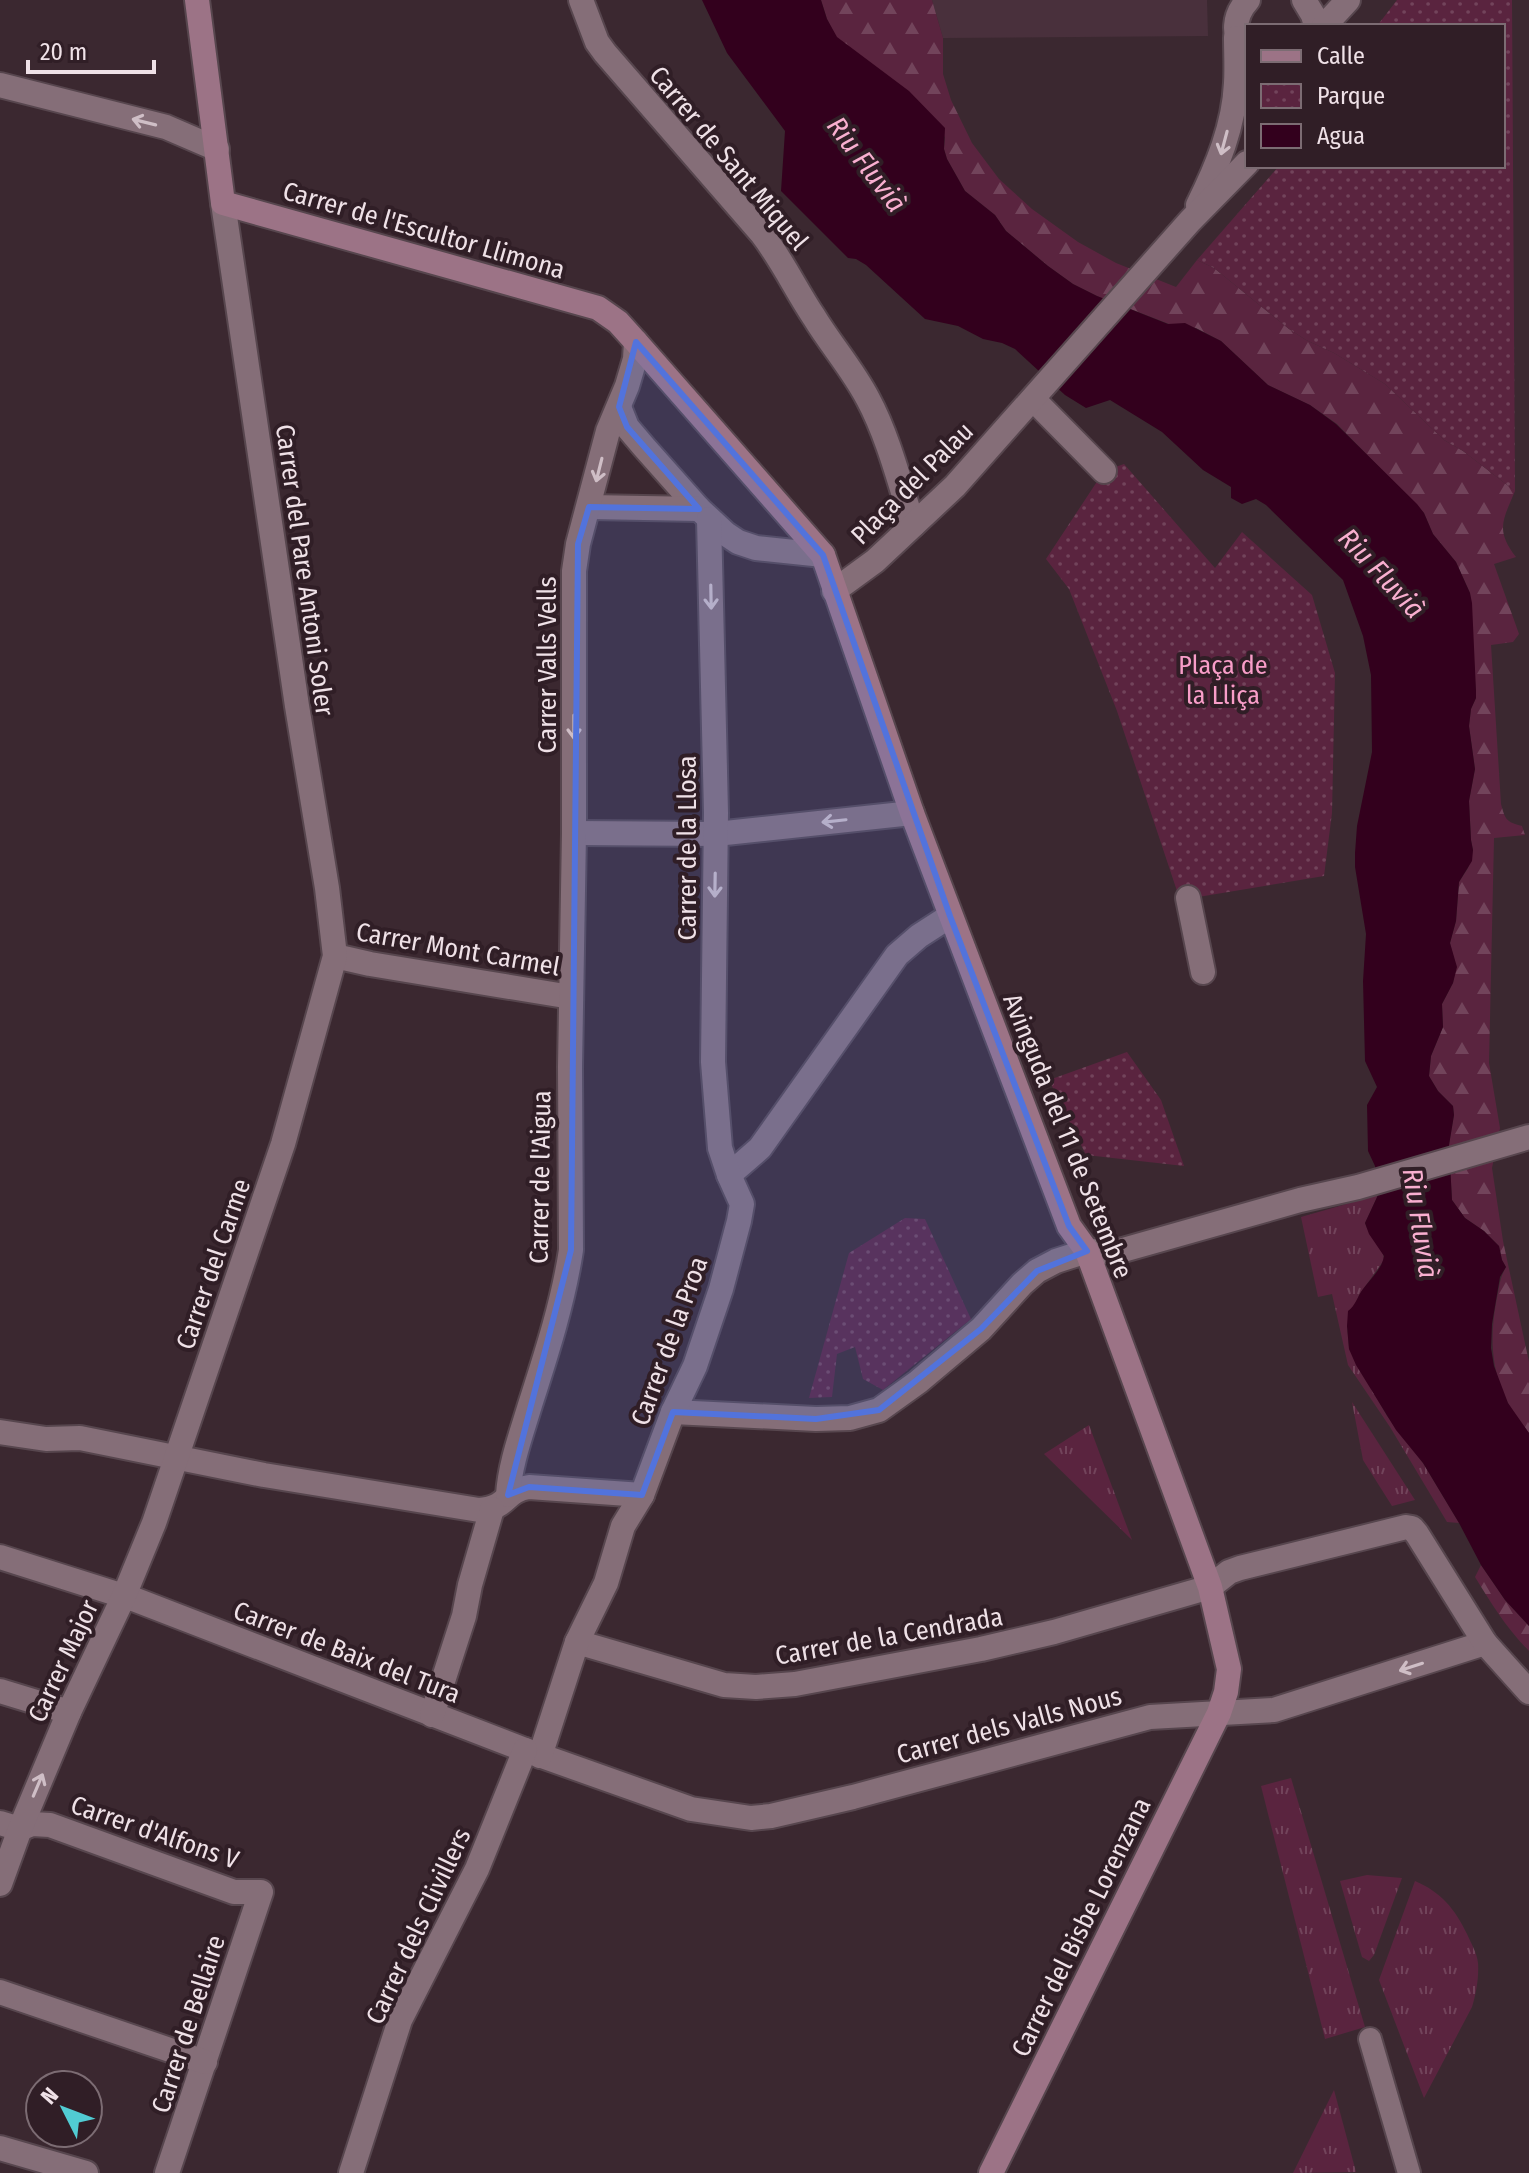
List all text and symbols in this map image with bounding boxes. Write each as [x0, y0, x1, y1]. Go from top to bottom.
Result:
scale bar [28, 24, 154, 74]
legend [1245, 24, 1505, 168]
text: 20 m [40, 38, 87, 66]
text: Calle [1317, 42, 1365, 70]
street label: Carrer de Sant Miquel [643, 60, 815, 257]
text: Parque [1317, 82, 1385, 110]
water label: Riu Fluvià [820, 110, 913, 219]
one-way arrow [132, 113, 158, 128]
text: Agua [1317, 122, 1365, 150]
one-way arrow [1216, 129, 1231, 155]
street label: Carrer de l'Escultor Llimona [279, 175, 568, 286]
street label: Plaça del Palau [845, 416, 980, 551]
street label: Carrer del Pare Antoni Soler [269, 422, 340, 718]
one-way arrow [590, 456, 605, 482]
water label: Riu Fluvià [1332, 522, 1432, 625]
street label: Carrer Valls Vells [532, 576, 563, 754]
one-way arrow [703, 583, 719, 610]
park label: Plaça de la Lliça [1178, 650, 1268, 711]
one-way arrow [566, 713, 582, 740]
street label: Carrer de la Llosa [672, 756, 703, 940]
one-way arrow [821, 813, 848, 828]
one-way arrow [708, 871, 723, 898]
street label: Carrer Mont Carmel [354, 916, 562, 983]
street label: Avinguda del 11 de Setembre [996, 989, 1139, 1283]
street label: Carrer de l'Aigua [523, 1090, 558, 1264]
water label: Riu Fluvià [1396, 1166, 1445, 1280]
street label: Carrer del Carme [170, 1175, 257, 1354]
street label: Carrer de la Proa [625, 1253, 714, 1430]
street label: Carrer Major [22, 1595, 105, 1727]
street label: Carrer de Baix del Tura [229, 1595, 465, 1710]
street label: Carrer de la Cendrada [773, 1601, 1005, 1672]
one-way arrow [1399, 1661, 1424, 1676]
street label: Carrer dels Valls Nous [893, 1681, 1125, 1770]
one-way arrow [32, 1773, 47, 1798]
street label: Carrer d'Alfons V [67, 1789, 244, 1876]
street label: Carrer del Bisbe Lorenzana [1005, 1793, 1158, 2062]
street label: Carrer dels Clivillers [359, 1823, 477, 2029]
street label: Carrer de Bellaire [145, 1931, 232, 2117]
north arrow [24, 2069, 104, 2149]
text: N [35, 2082, 64, 2110]

